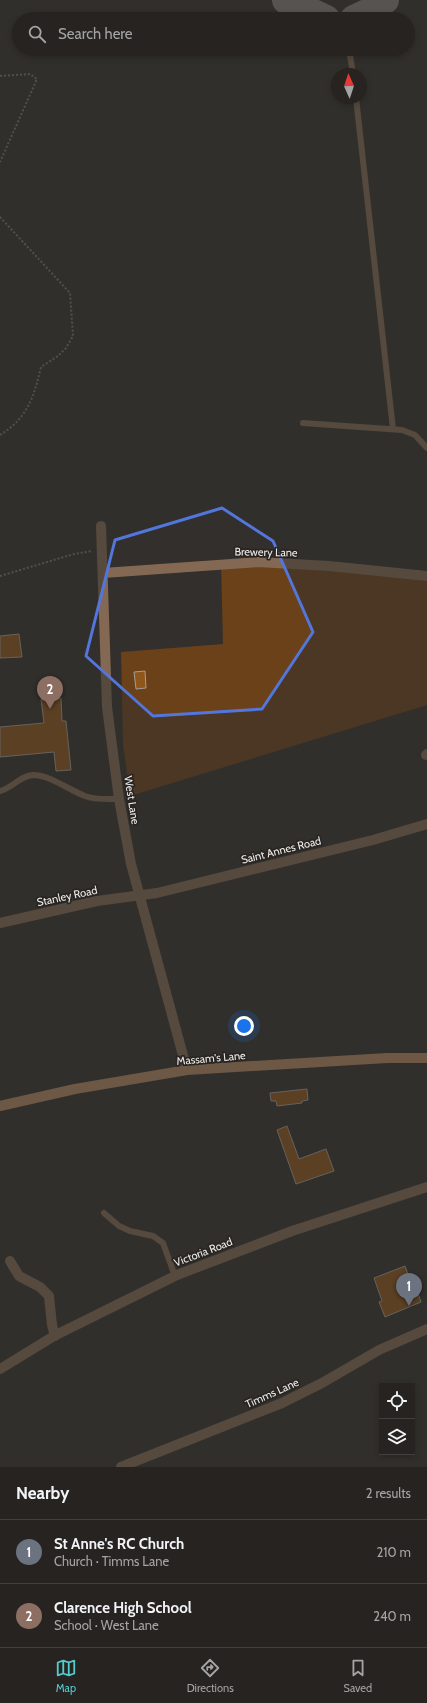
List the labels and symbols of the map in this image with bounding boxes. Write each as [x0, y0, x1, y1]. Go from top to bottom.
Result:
north arrow [331, 68, 367, 104]
street label: Brewery Lane [234, 544, 298, 560]
pin: 2 [37, 676, 63, 709]
street label: West Lane [121, 775, 143, 826]
street label: Saint Annes Road [240, 833, 322, 867]
street label: Stanley Road [36, 883, 98, 909]
your location [234, 1016, 254, 1036]
street label: Massam's Lane [176, 1048, 247, 1068]
street label: Victoria Road [172, 1234, 234, 1270]
pin: 1 [396, 1273, 422, 1306]
street label: Timms Lane [243, 1375, 301, 1411]

